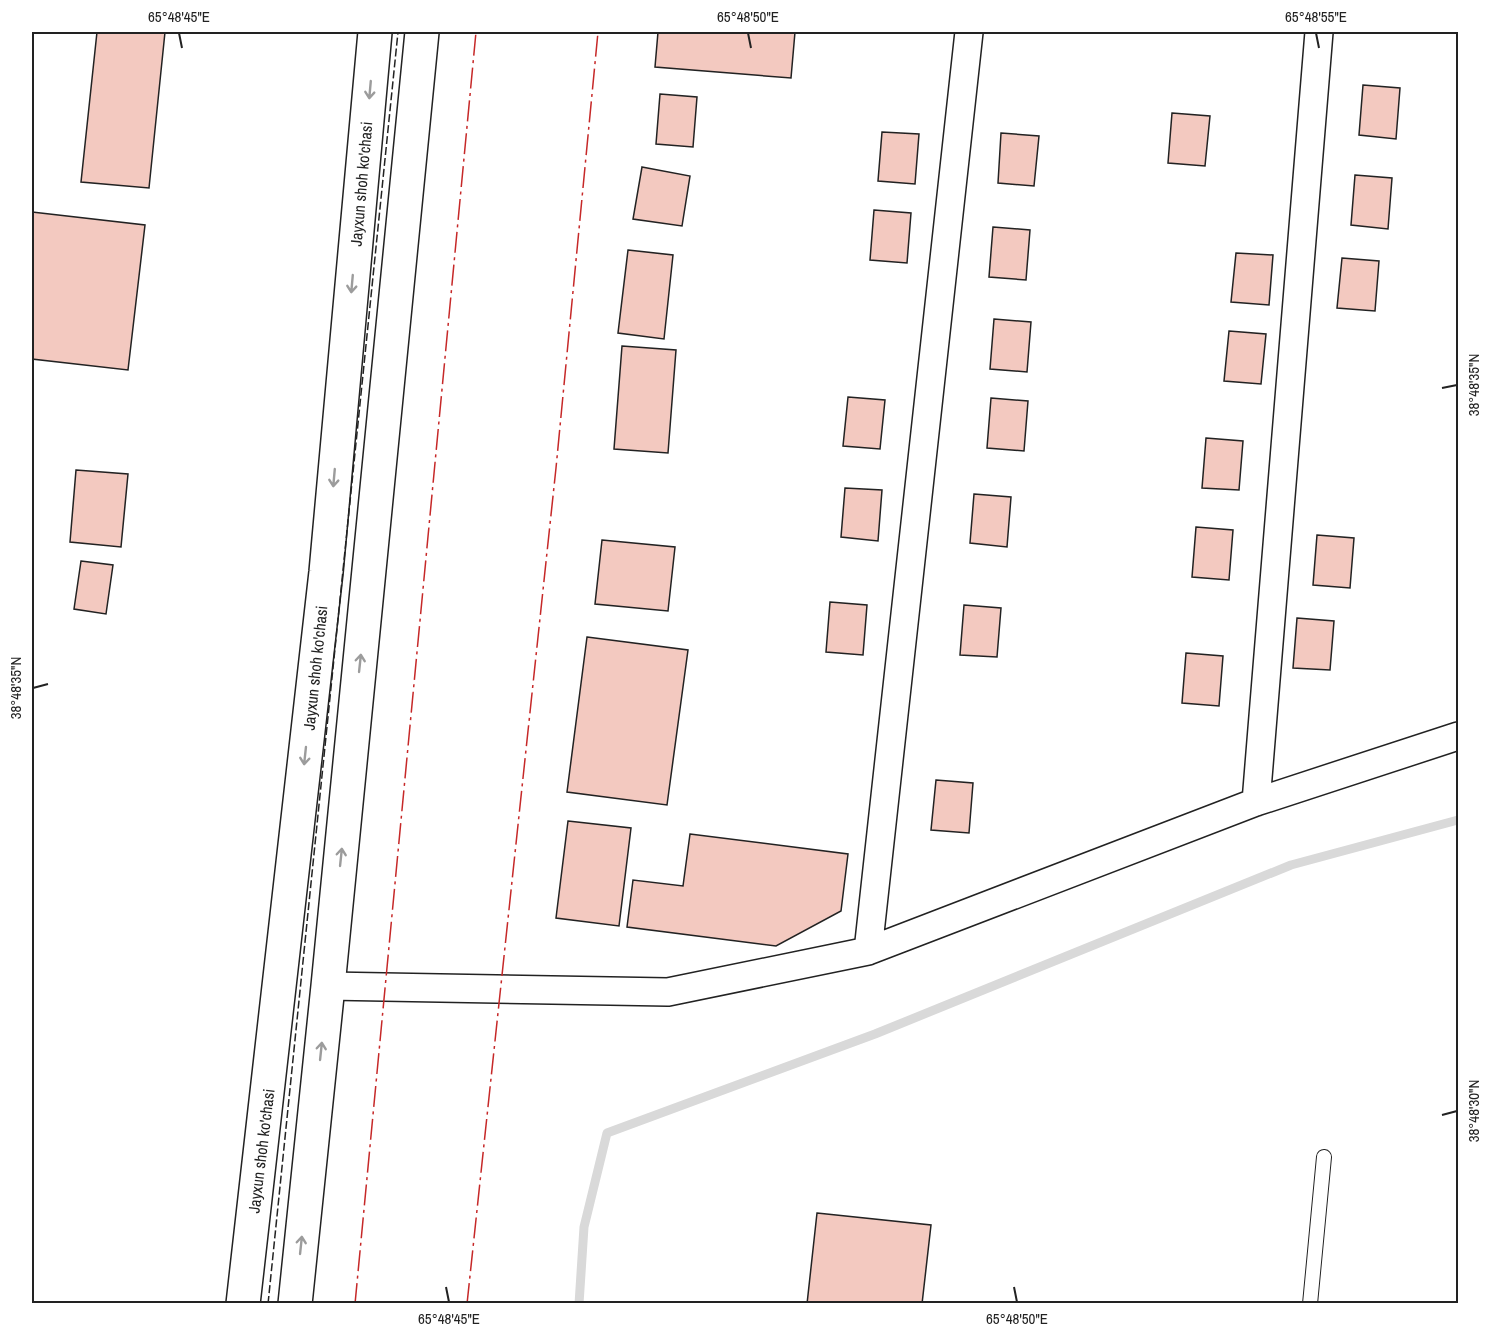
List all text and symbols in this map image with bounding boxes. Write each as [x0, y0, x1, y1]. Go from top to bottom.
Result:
text: 65°48'45"E [148, 6, 210, 27]
text: 65°48'50"E [717, 6, 779, 27]
text: 65°48'55"E [1285, 6, 1347, 27]
one-way arrow [364, 79, 375, 99]
street label: Jayxun shoh ko'chasi [345, 121, 377, 247]
one-way arrow [346, 273, 357, 293]
text: 38°48'35"N [1463, 354, 1484, 416]
one-way arrow [328, 468, 339, 488]
street label: Jayxun shoh ko'chasi [298, 605, 332, 731]
one-way arrow [355, 654, 366, 674]
text: 38°48'35"N [5, 657, 26, 719]
one-way arrow [299, 745, 310, 765]
one-way arrow [336, 848, 347, 868]
one-way arrow [316, 1042, 327, 1062]
text: 38°48'30"N [1463, 1080, 1484, 1142]
street label: Jayxun shoh ko'chasi [242, 1088, 280, 1214]
one-way arrow [296, 1236, 307, 1256]
text: 65°48'45"E [418, 1308, 480, 1329]
text: 65°48'50"E [986, 1308, 1048, 1329]

